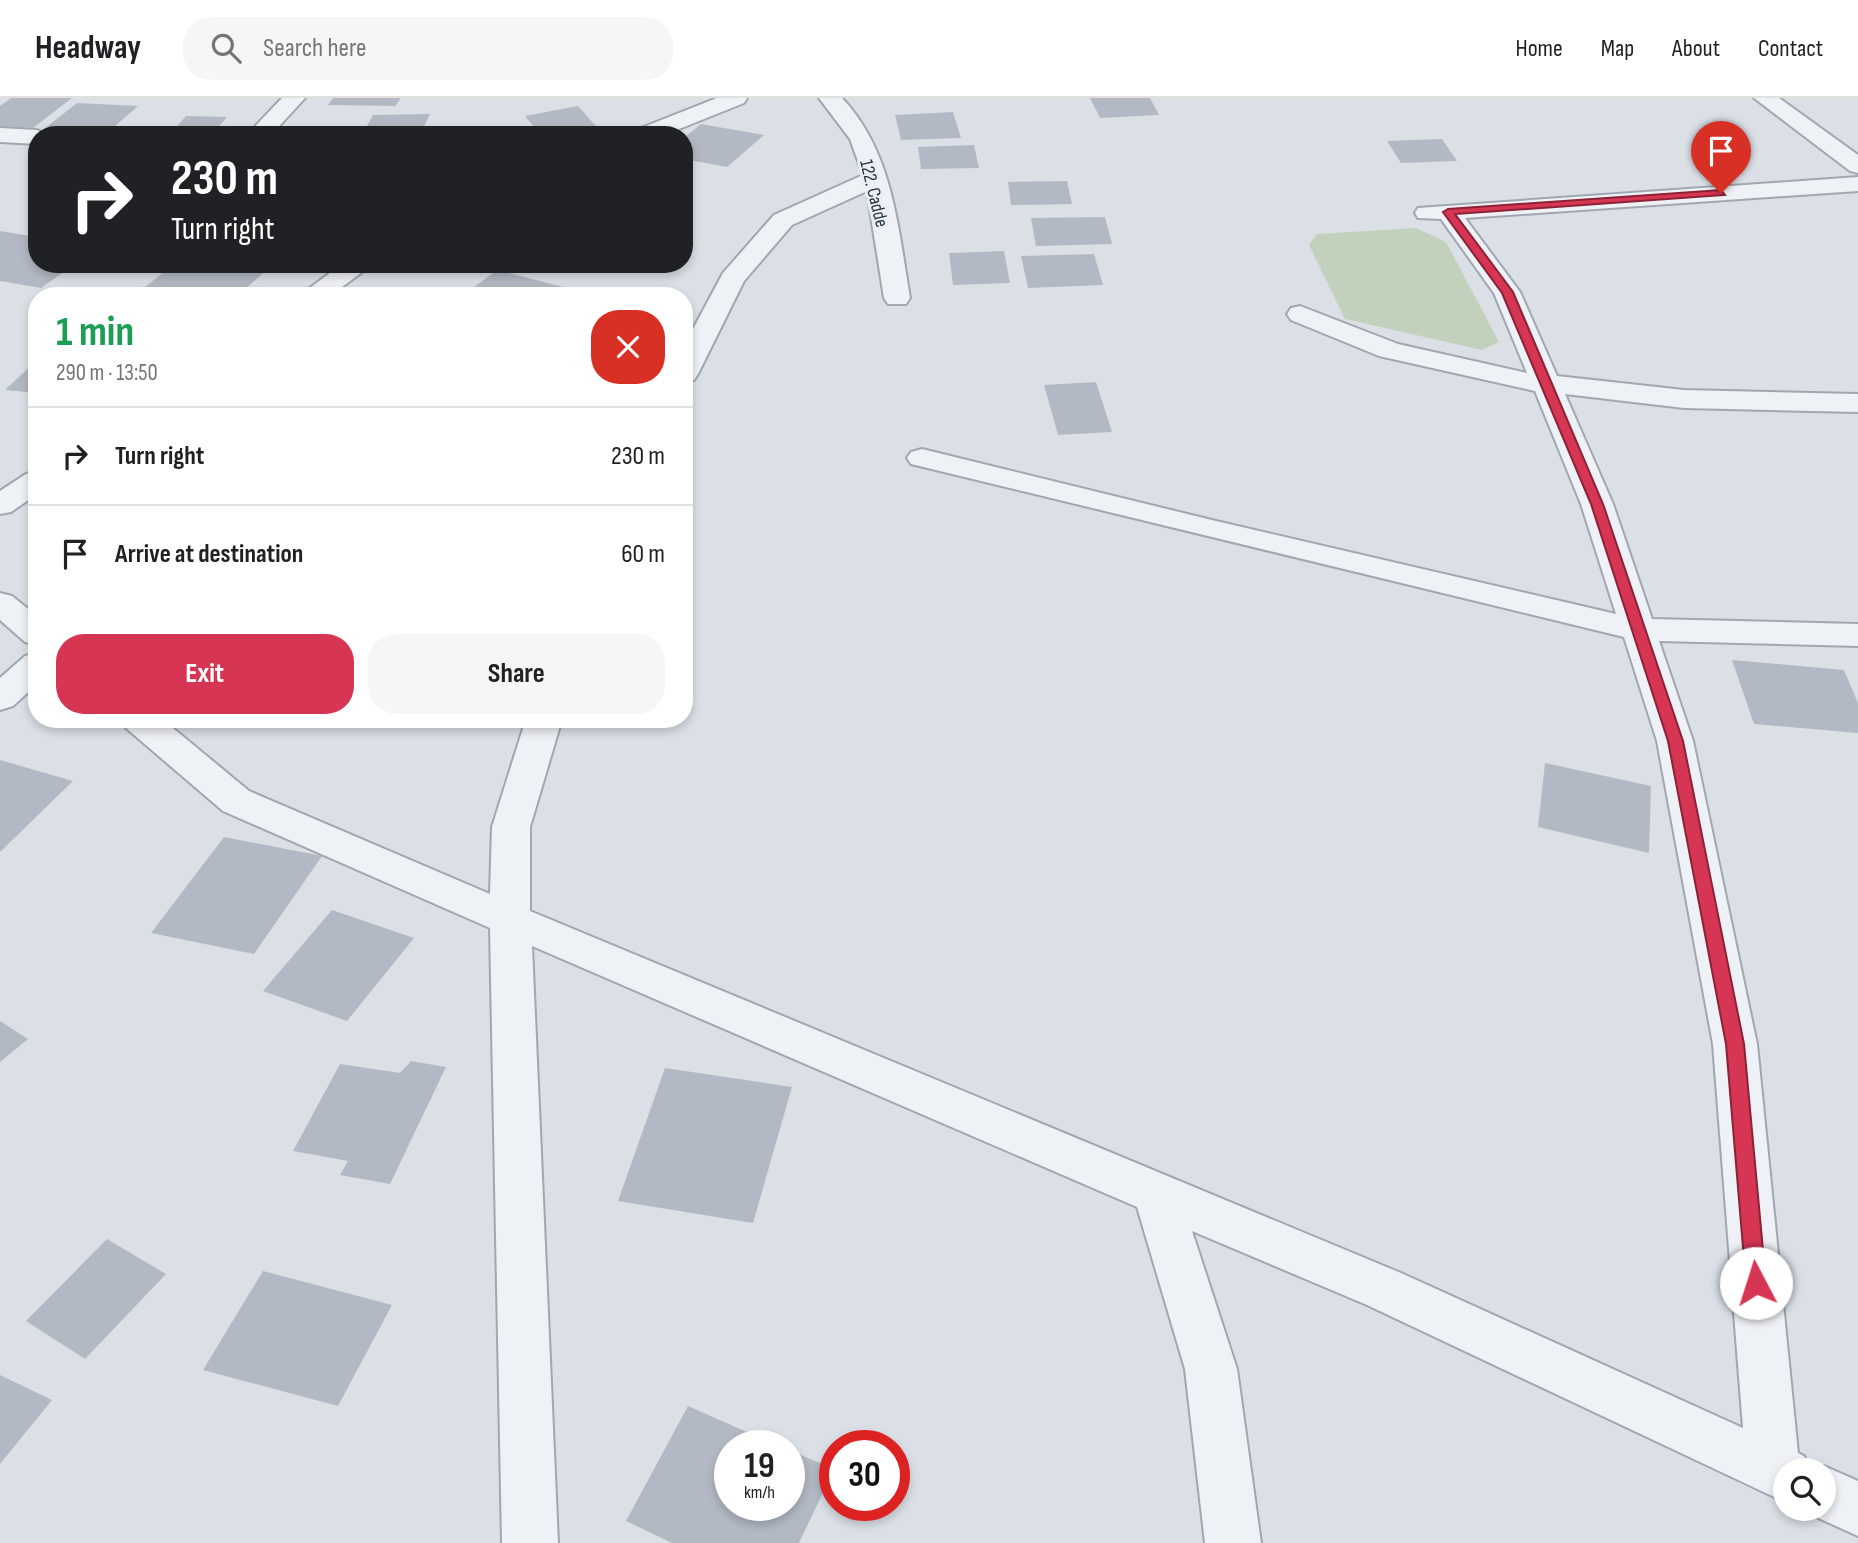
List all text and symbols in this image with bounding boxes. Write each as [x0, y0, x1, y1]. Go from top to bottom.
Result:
search box [183, 17, 673, 80]
text: Headway [35, 28, 141, 68]
icon: search [207, 29, 245, 67]
text: Search here [263, 33, 366, 64]
text: Home [1515, 34, 1563, 63]
text: Map [1601, 34, 1634, 63]
text: About [1672, 34, 1720, 63]
text: Contact [1758, 34, 1823, 63]
pin [1691, 121, 1751, 193]
icon: arrive [1702, 132, 1740, 170]
text: 230 m [171, 150, 278, 209]
icon: right [56, 154, 147, 245]
street label: 122. Cadde [854, 157, 893, 230]
text: Turn right [171, 210, 275, 249]
text: 1 min [56, 307, 134, 358]
button: close [591, 310, 665, 384]
text: 290 m · 13:50 [56, 359, 158, 387]
icon: right [56, 437, 94, 475]
text: Turn right [115, 441, 204, 472]
text: 230 m [611, 441, 665, 472]
icon: arrive [56, 535, 94, 573]
text: Arrive at destination [115, 539, 303, 570]
text: 60 m [621, 539, 665, 570]
button: Exit [56, 634, 354, 714]
button: Share [368, 634, 665, 714]
position arrow [1719, 1246, 1793, 1320]
speed limit sign: 30 [819, 1430, 910, 1521]
text: 19 [744, 1445, 775, 1488]
map controls [1773, 1458, 1836, 1521]
button: search [1773, 1458, 1836, 1521]
text: km/h [744, 1482, 775, 1503]

